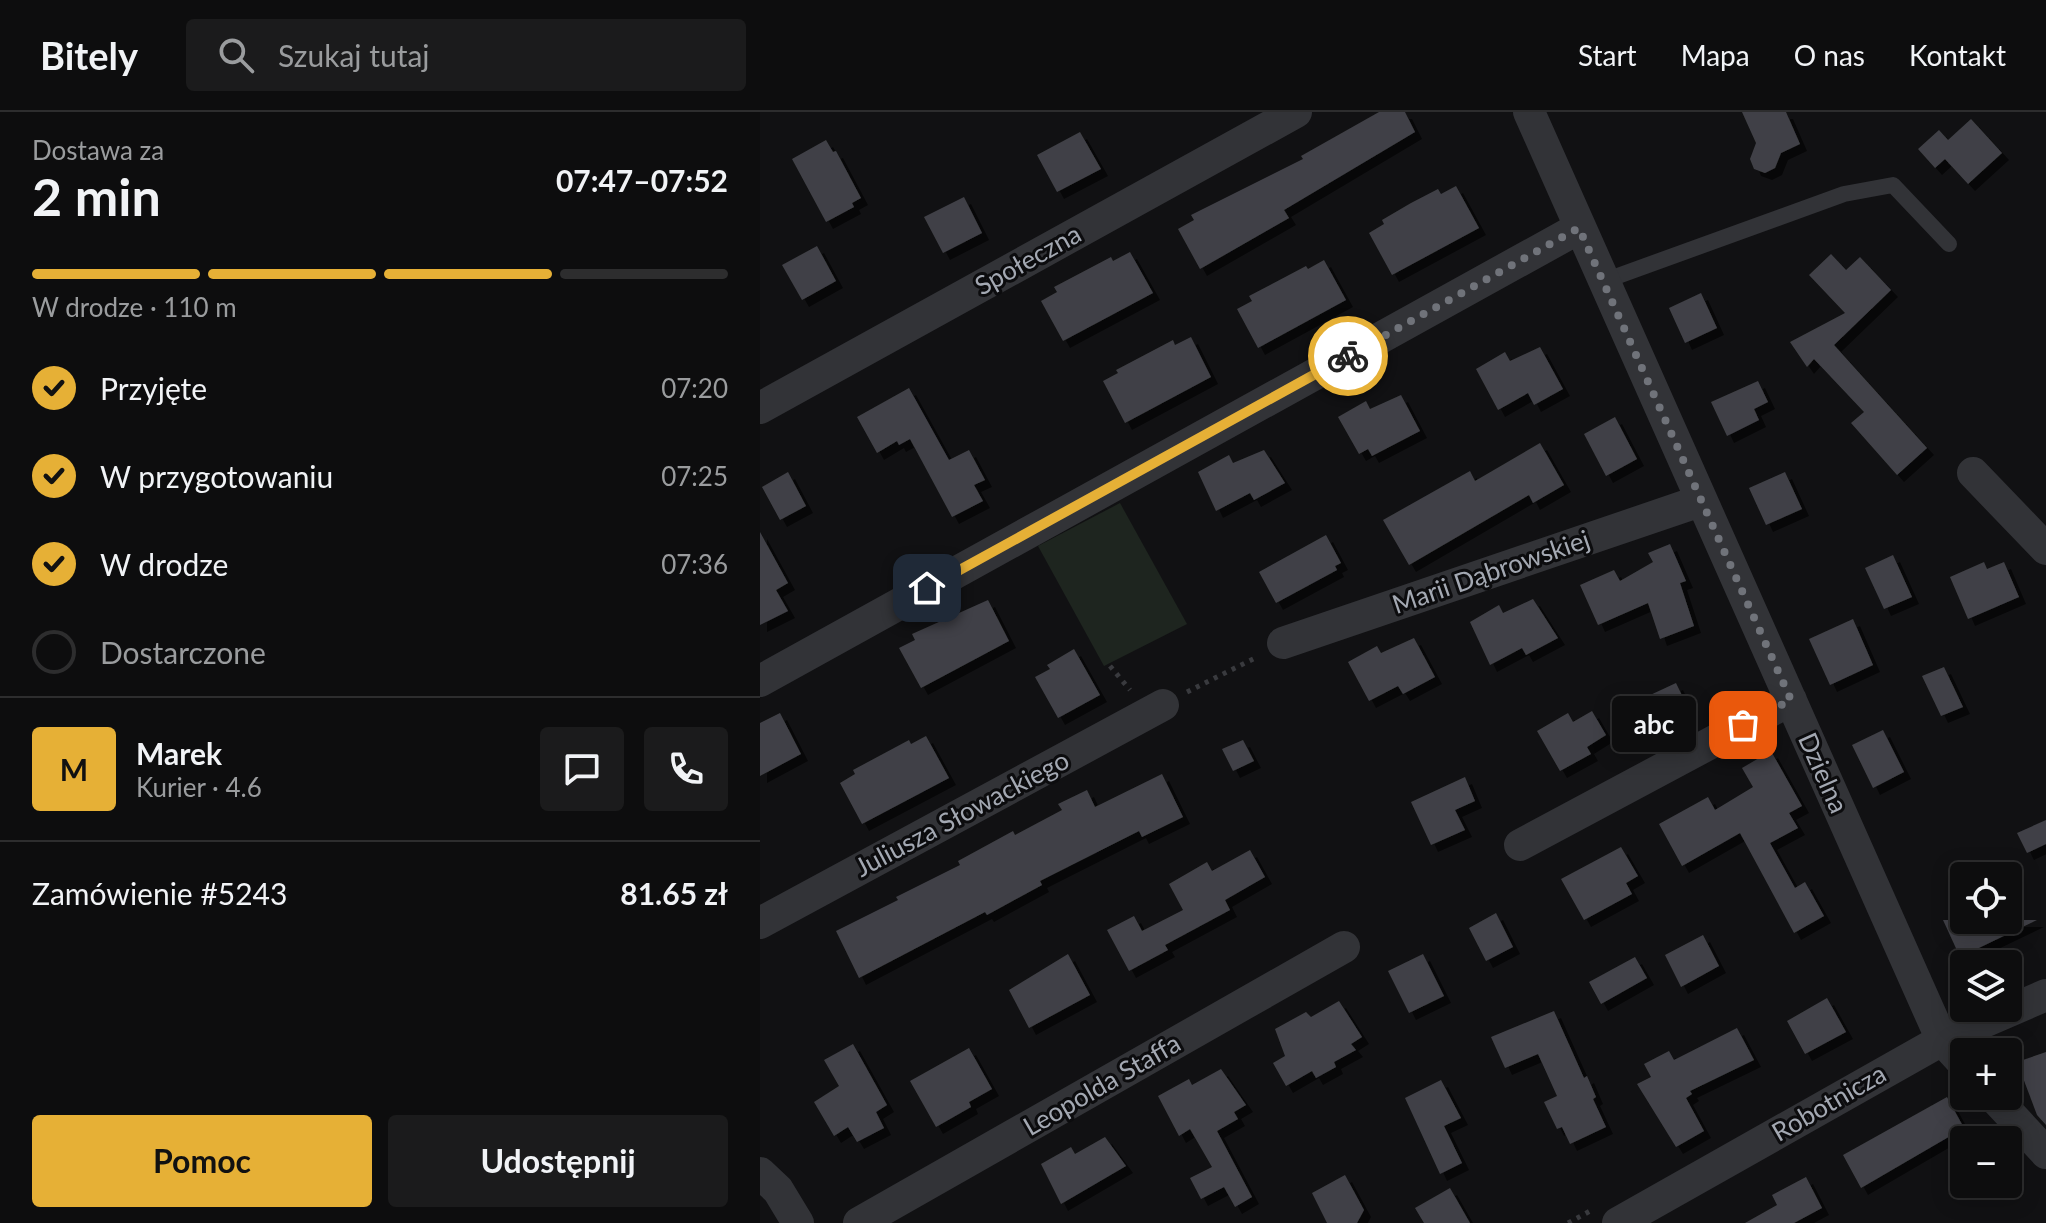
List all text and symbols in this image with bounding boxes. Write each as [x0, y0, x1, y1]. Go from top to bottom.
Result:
search box [186, 19, 746, 91]
text: Bitely [40, 32, 138, 78]
icon: search [214, 33, 258, 77]
text: Szukaj tutaj [278, 37, 430, 73]
text: Start [1578, 38, 1637, 72]
text: Mapa [1681, 38, 1750, 72]
text: O nas [1794, 38, 1865, 72]
text: Kontakt [1909, 38, 2006, 72]
text: Dostawa za [32, 134, 164, 166]
text: 07:47–07:52 [556, 162, 728, 198]
text: 2 min [32, 165, 161, 227]
street label: Społeczna [969, 217, 1086, 301]
text: W drodze · 110 m [32, 291, 237, 323]
courier [1308, 316, 1388, 396]
icon: bike [1326, 334, 1370, 378]
icon: check [32, 366, 76, 410]
text: Przyjęte [100, 370, 207, 406]
text: 07:20 [661, 372, 728, 404]
icon: check [32, 454, 76, 498]
text: W przygotowaniu [100, 458, 333, 494]
text: 07:25 [661, 460, 728, 492]
street label: Marii Dąbrowskiej [1388, 522, 1594, 620]
icon: check [32, 542, 76, 586]
text: W drodze [100, 546, 228, 582]
text: 07:36 [661, 548, 728, 580]
pin [893, 554, 961, 622]
icon: home [905, 566, 949, 610]
text: Dostarczone [100, 634, 266, 670]
pin [1709, 691, 1777, 759]
callout: abc [1611, 697, 1695, 753]
icon: bag [1721, 703, 1765, 747]
text: abc [1634, 708, 1674, 740]
button: chat [540, 727, 624, 811]
button: phone [644, 727, 728, 811]
street label: Dzielna [1792, 727, 1856, 818]
text: Marek [136, 735, 222, 771]
street label: Juliusza Słowackiego [849, 743, 1074, 883]
text: M [60, 751, 88, 787]
text: Kurier · 4.6 [136, 771, 262, 803]
map controls [1950, 862, 2022, 1198]
button: locate [1950, 862, 2022, 934]
text: Zamówienie #5243 [32, 875, 287, 911]
text: 81.65 zł [620, 875, 728, 911]
button: layers [1950, 950, 2022, 1022]
street label: Leopolda Staffa [1017, 1026, 1186, 1142]
button: + [1950, 1038, 2022, 1110]
street label: Robotnicza [1766, 1057, 1891, 1148]
button: Pomoc [32, 1115, 372, 1207]
button: Udostępnij [388, 1115, 728, 1207]
button: − [1950, 1126, 2022, 1198]

